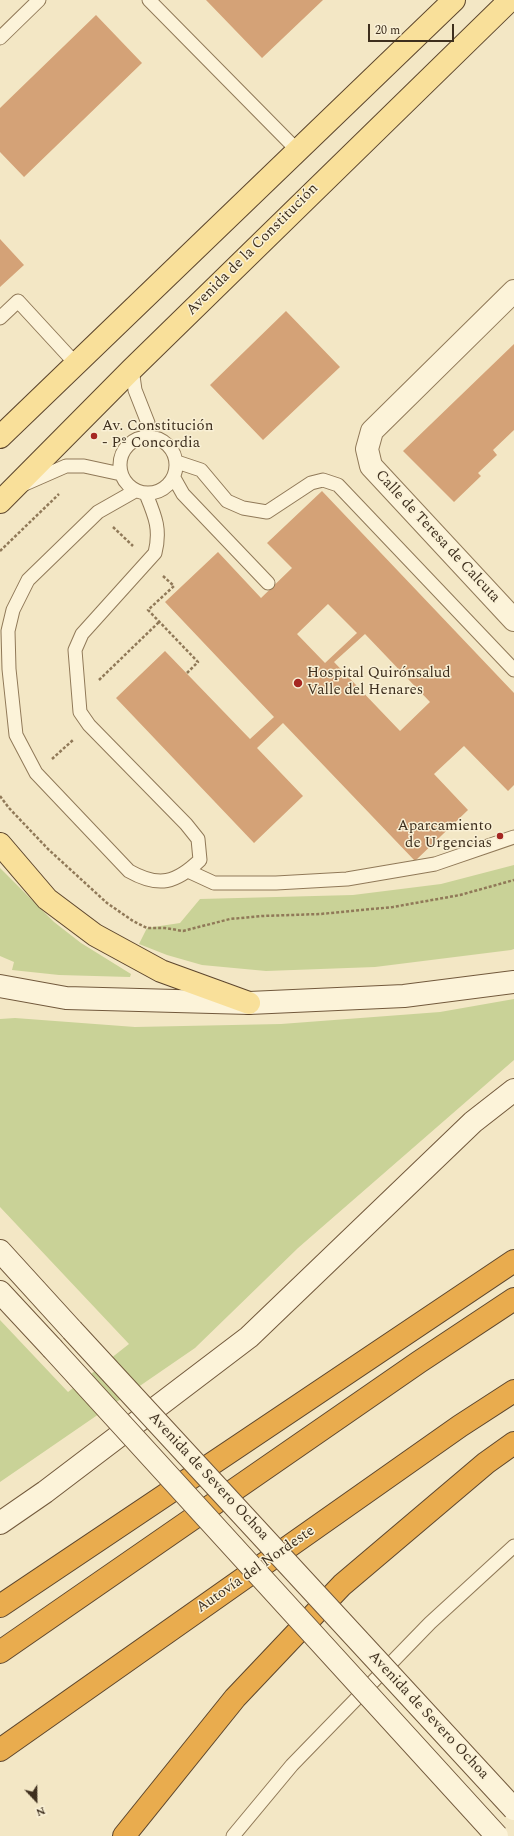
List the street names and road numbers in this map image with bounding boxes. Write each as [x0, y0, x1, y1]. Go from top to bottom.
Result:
street label: Avenida de la Constitución [183, 180, 323, 320]
street label: Calle de Teresa de Calcuta [371, 467, 503, 607]
street label: Avenida de Severo Ochoa [144, 1409, 272, 1545]
street label: Autovía del Nordeste [193, 1522, 319, 1618]
street label: Avenida de Severo Ochoa [364, 1648, 492, 1784]

